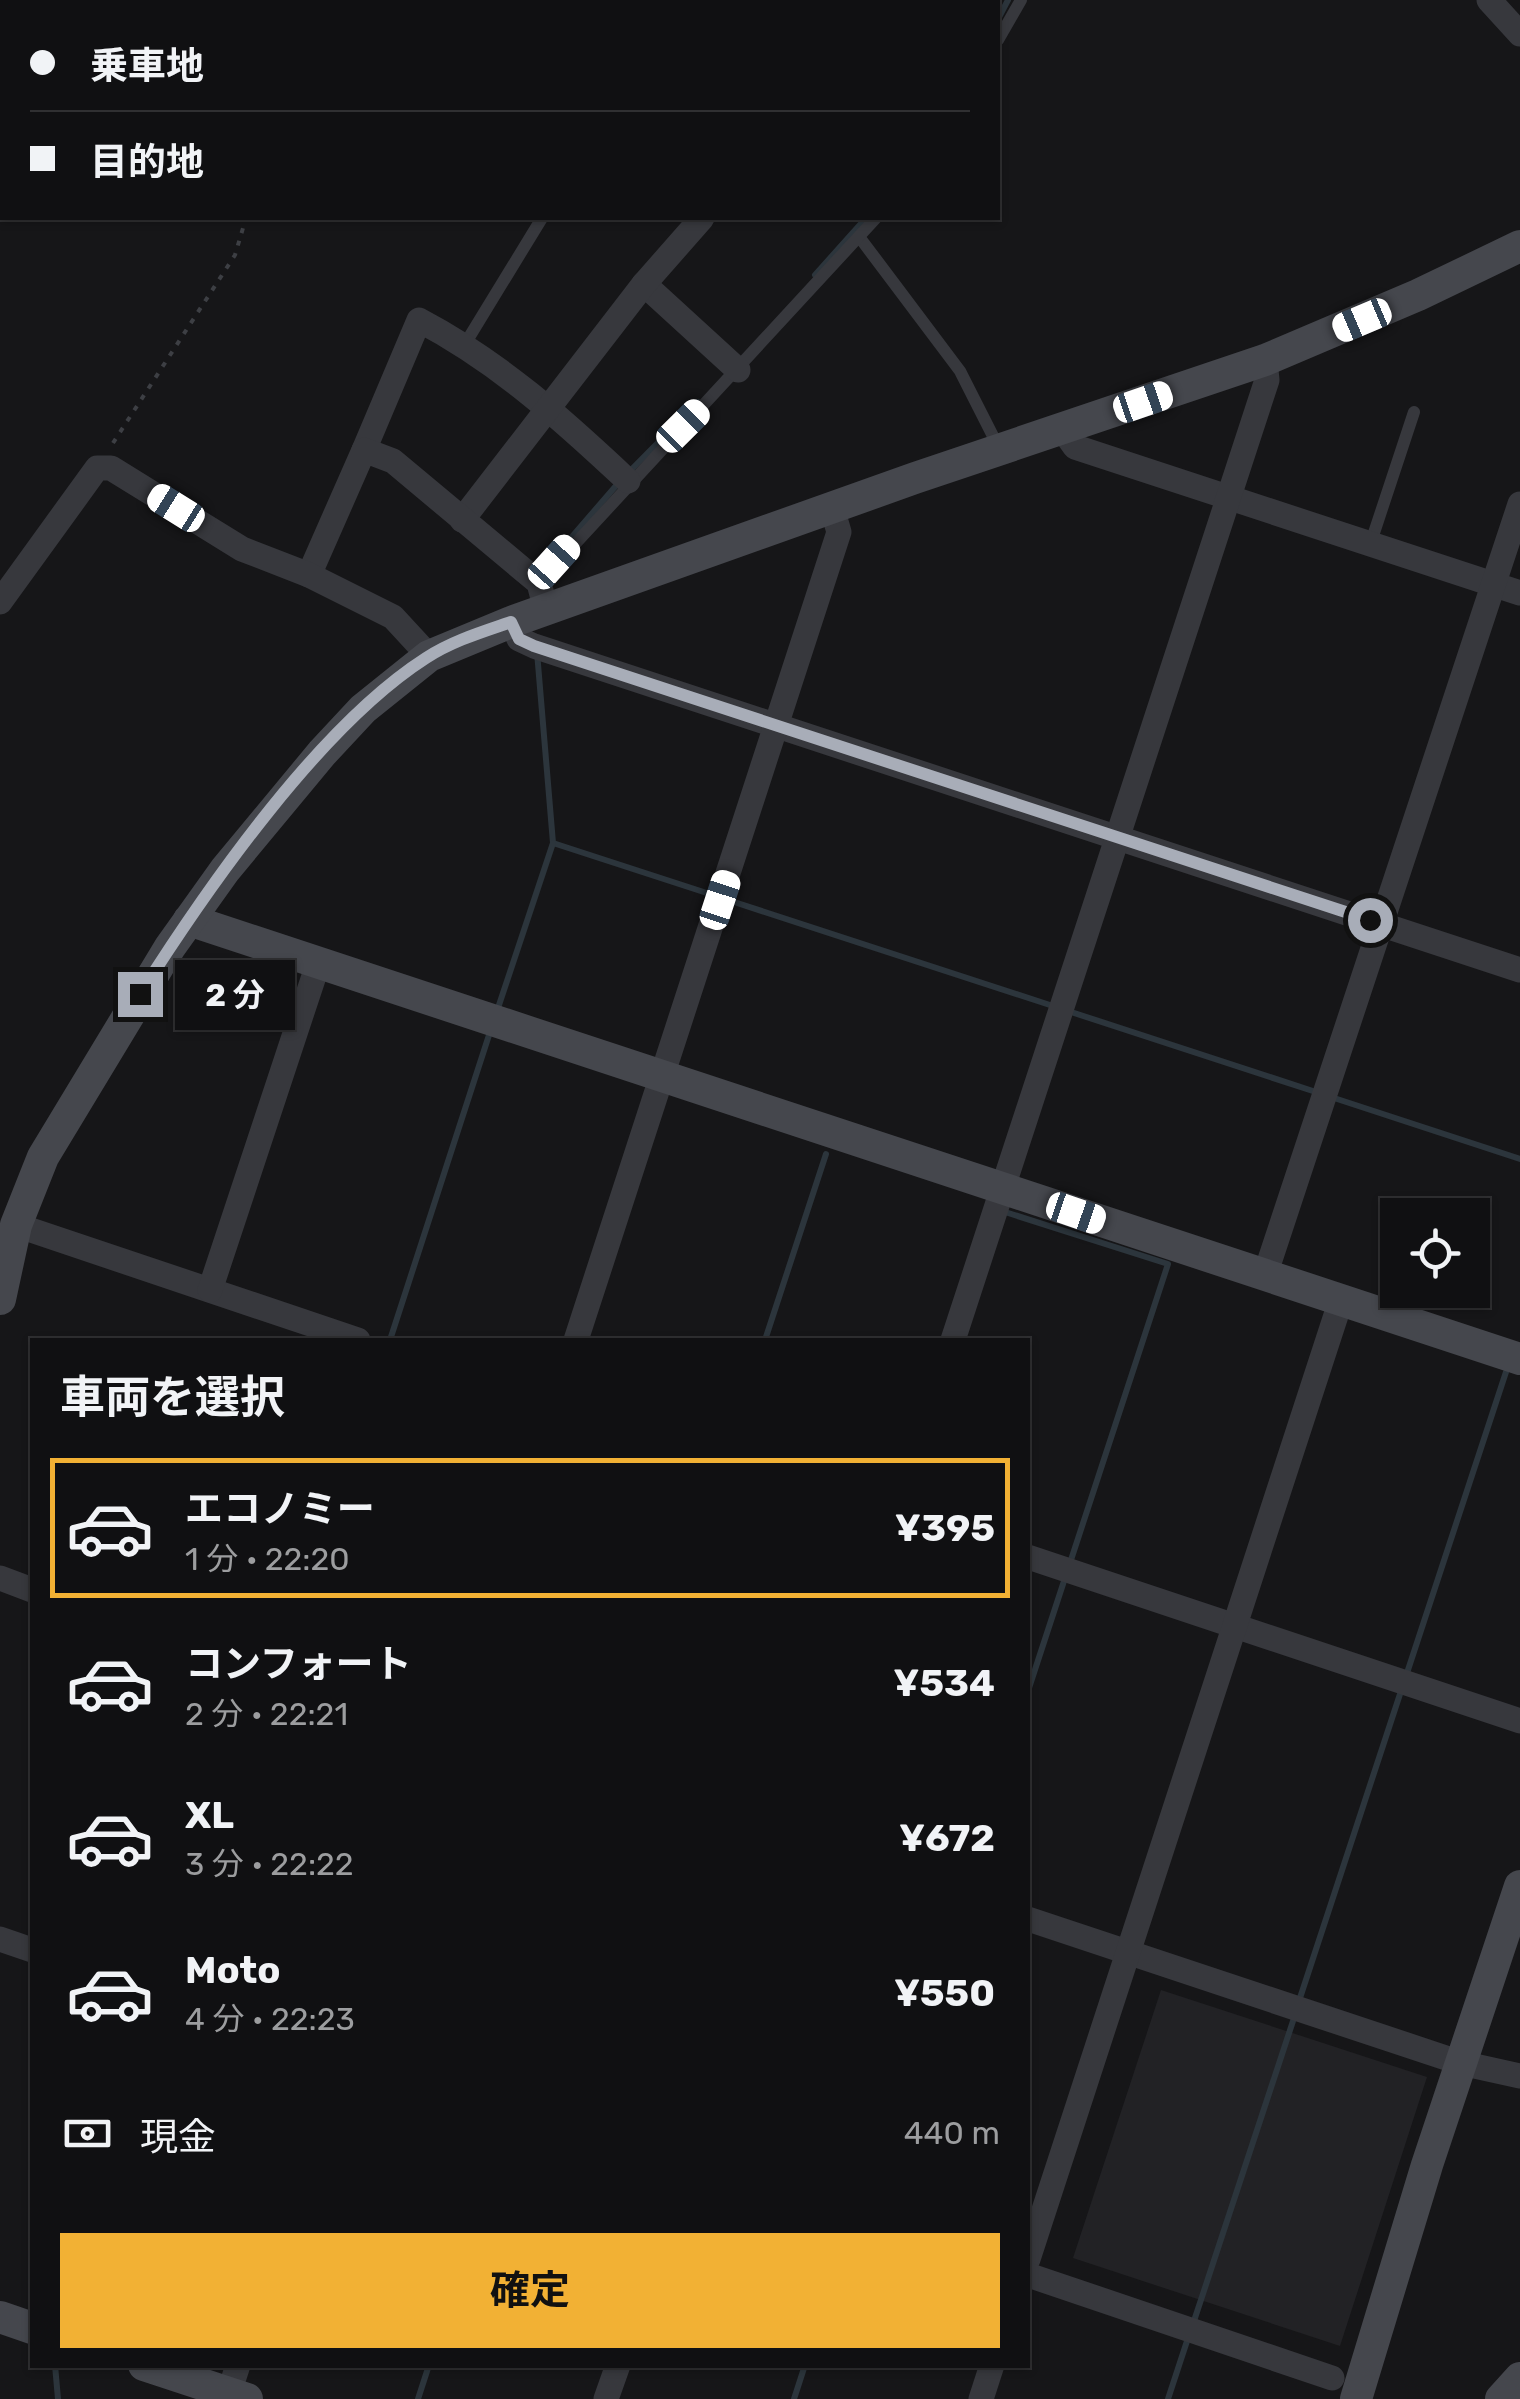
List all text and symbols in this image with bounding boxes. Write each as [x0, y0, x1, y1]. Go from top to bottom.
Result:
text: 乗車地 [90, 43, 204, 89]
text: 目的地 [90, 139, 204, 185]
car [1329, 294, 1395, 346]
car [1110, 378, 1176, 426]
car [651, 394, 715, 458]
car [143, 479, 209, 537]
car [523, 530, 585, 594]
car [696, 867, 744, 933]
route start [1348, 898, 1393, 943]
callout: 2 分 [175, 959, 295, 1029]
route end [118, 972, 163, 1017]
text: 2 分 [205, 976, 265, 1014]
car [1043, 1189, 1109, 1237]
map controls [1380, 1198, 1490, 1308]
button: locate [1380, 1198, 1490, 1308]
text: 車両を選択 [60, 1371, 285, 1424]
icon: car [65, 1483, 155, 1573]
text: エコノミー [185, 1486, 375, 1532]
text: ¥395 [895, 1505, 995, 1551]
text: 1 分 · 22:20 [185, 1540, 350, 1578]
icon: car [65, 1638, 155, 1728]
text: コンフォート [185, 1641, 412, 1687]
text: ¥534 [893, 1660, 995, 1706]
text: 2 分 · 22:21 [185, 1695, 348, 1733]
text: XL [185, 1792, 234, 1838]
icon: car [65, 1793, 155, 1883]
text: ¥672 [899, 1815, 995, 1861]
text: 3 分 · 22:22 [185, 1845, 354, 1883]
text: Moto [185, 1947, 281, 1993]
icon: car [65, 1948, 155, 2038]
text: ¥550 [894, 1970, 995, 2016]
text: 4 分 · 22:23 [185, 2000, 355, 2038]
icon: cash [60, 2106, 115, 2161]
text: 現金 [140, 2114, 216, 2160]
text: 440 m [904, 2114, 1000, 2152]
button: 確定 [60, 2233, 1000, 2348]

